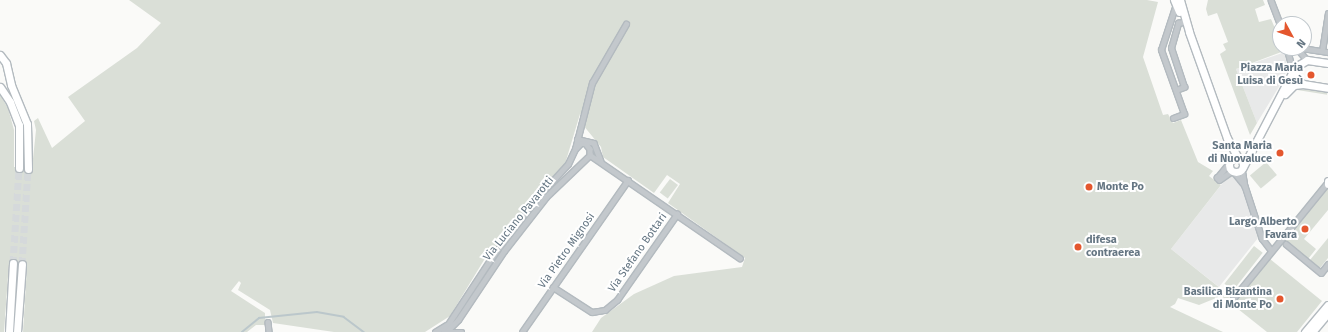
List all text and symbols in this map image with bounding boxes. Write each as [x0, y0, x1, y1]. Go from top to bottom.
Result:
north arrow [1272, 16, 1312, 56]
text: N [1293, 36, 1308, 50]
place label: Piazza Maria Luisa di Gesù [1237, 62, 1303, 88]
marker: Piazza Maria Luisa di Gesù [1306, 70, 1316, 80]
place label: Santa Maria di Nuovaluce [1208, 140, 1272, 166]
marker: Santa Maria di Nuovaluce [1275, 148, 1285, 158]
street label: Via Luciano Pavarotti [481, 174, 557, 264]
place label: Monte Po [1097, 180, 1144, 194]
marker: Monte Po [1084, 182, 1094, 192]
street label: Via Pietro Mignosi [536, 211, 598, 291]
street label: Via Stefano Bottari [606, 211, 670, 295]
place label: Largo Alberto Favara [1229, 216, 1297, 242]
marker: Largo Alberto Favara [1300, 224, 1310, 234]
place label: difesa contraerea [1086, 234, 1140, 260]
marker: difesa contraerea [1073, 242, 1083, 252]
place label: Basilica Bizantina di Monte Po [1184, 286, 1272, 312]
marker: Basilica Bizantina di Monte Po [1275, 294, 1285, 304]

